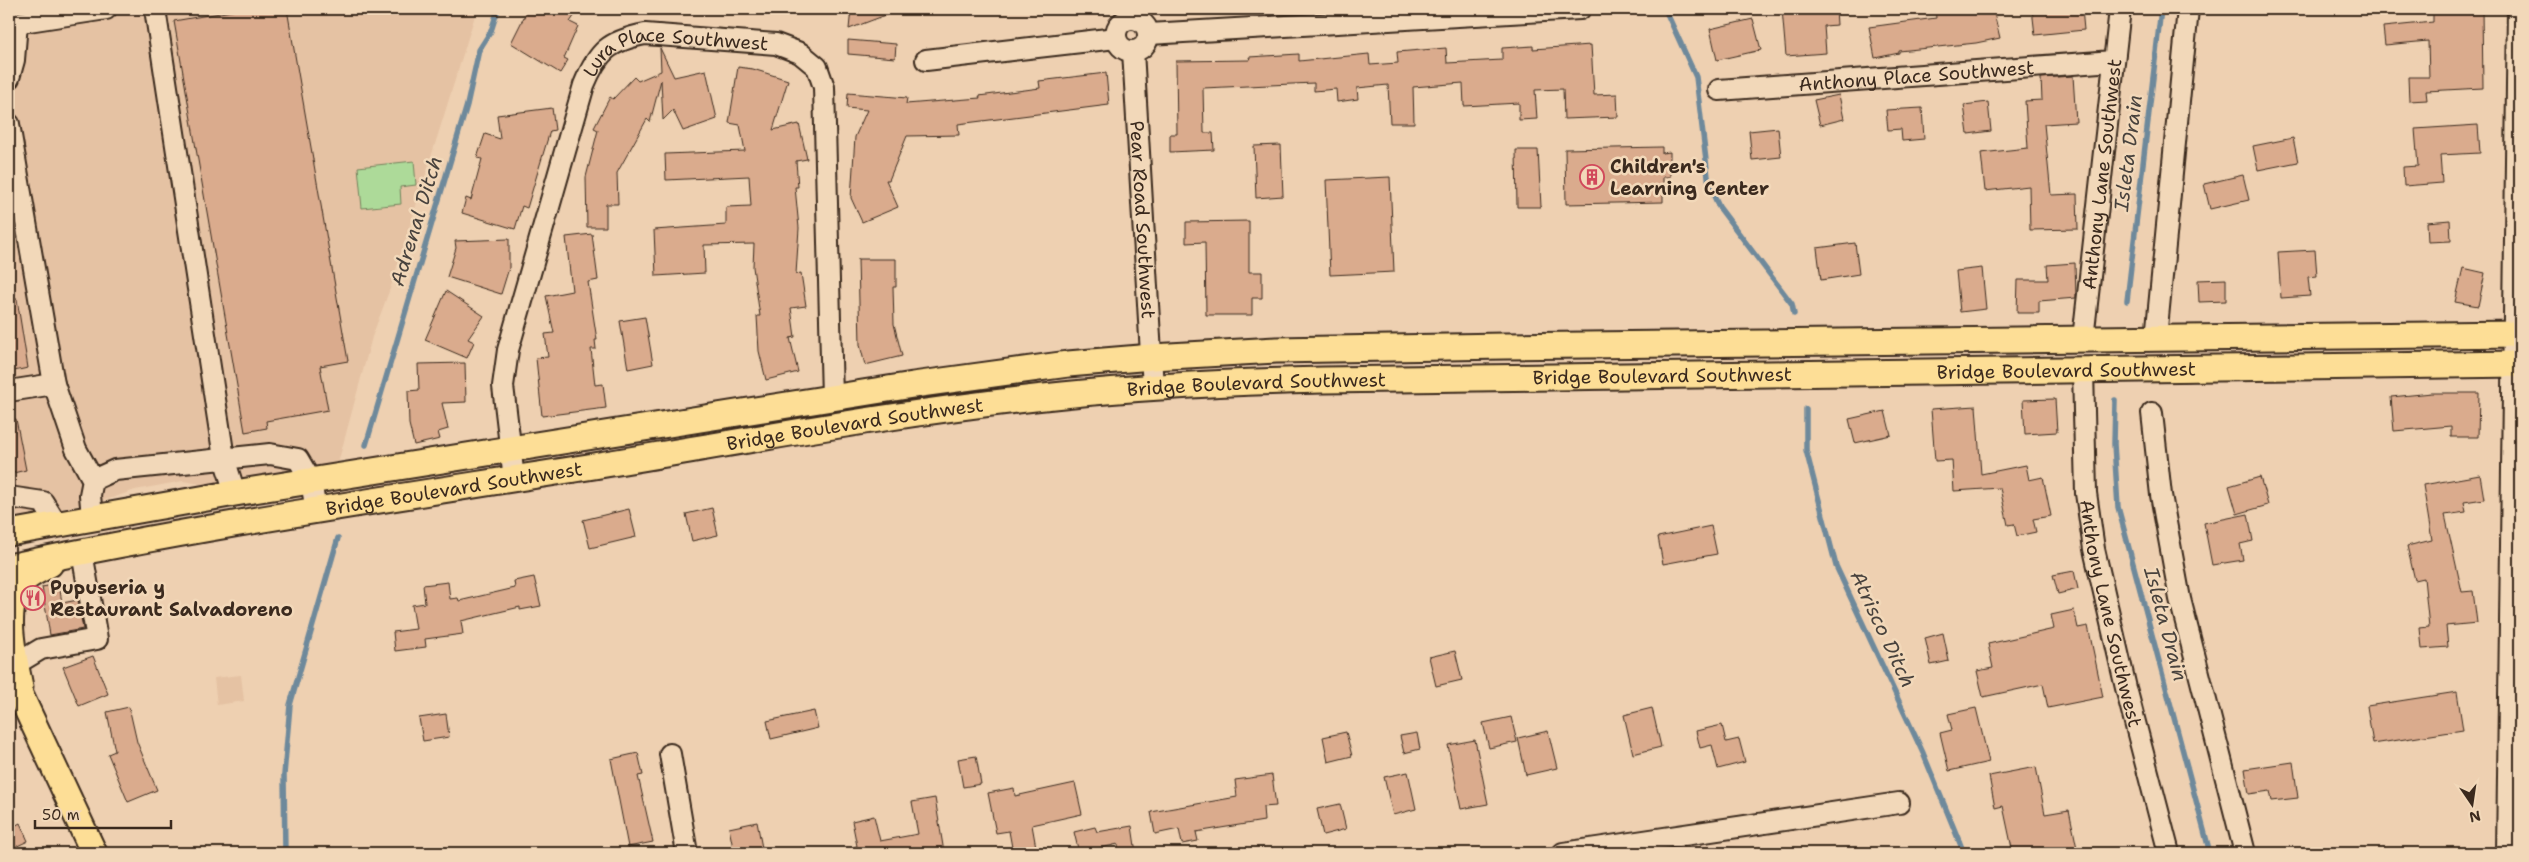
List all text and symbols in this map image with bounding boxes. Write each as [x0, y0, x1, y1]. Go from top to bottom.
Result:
street label: Lura Place Southwest [577, 22, 769, 81]
street label: Anthony Place Southwest [1798, 55, 2035, 97]
street label: Anthony Lane Southwest [2077, 57, 2127, 291]
water label: Isleta Drain [2108, 93, 2148, 214]
street label: Pear Road Southwest [1124, 120, 1161, 319]
water label: Adrenal Ditch [384, 153, 448, 289]
place label: Children's Learning Center [1610, 154, 1769, 201]
building icon: Children's Learning Center [1579, 164, 1605, 190]
street label: Bridge Boulevard Southwest [1936, 356, 2196, 385]
street label: Bridge Boulevard Southwest [1532, 362, 1792, 390]
street label: Bridge Boulevard Southwest [1126, 367, 1386, 402]
street label: Bridge Boulevard Southwest [725, 392, 985, 456]
street label: Bridge Boulevard Southwest [324, 456, 584, 521]
street label: Anthony Lane Southwest [2074, 498, 2148, 730]
water label: Isleta Drain [2138, 563, 2194, 684]
water label: Atrisco Ditch [1845, 566, 1921, 692]
place label: Pupuseria y Restaurant Salvadoreno [50, 575, 293, 622]
restaurant icon: Pupuseria y Restaurant Salvadoreno [20, 585, 46, 611]
north arrow [2446, 780, 2496, 830]
scale bar [35, 797, 171, 829]
text: 50 m [42, 805, 80, 825]
text: N [2467, 807, 2482, 827]

